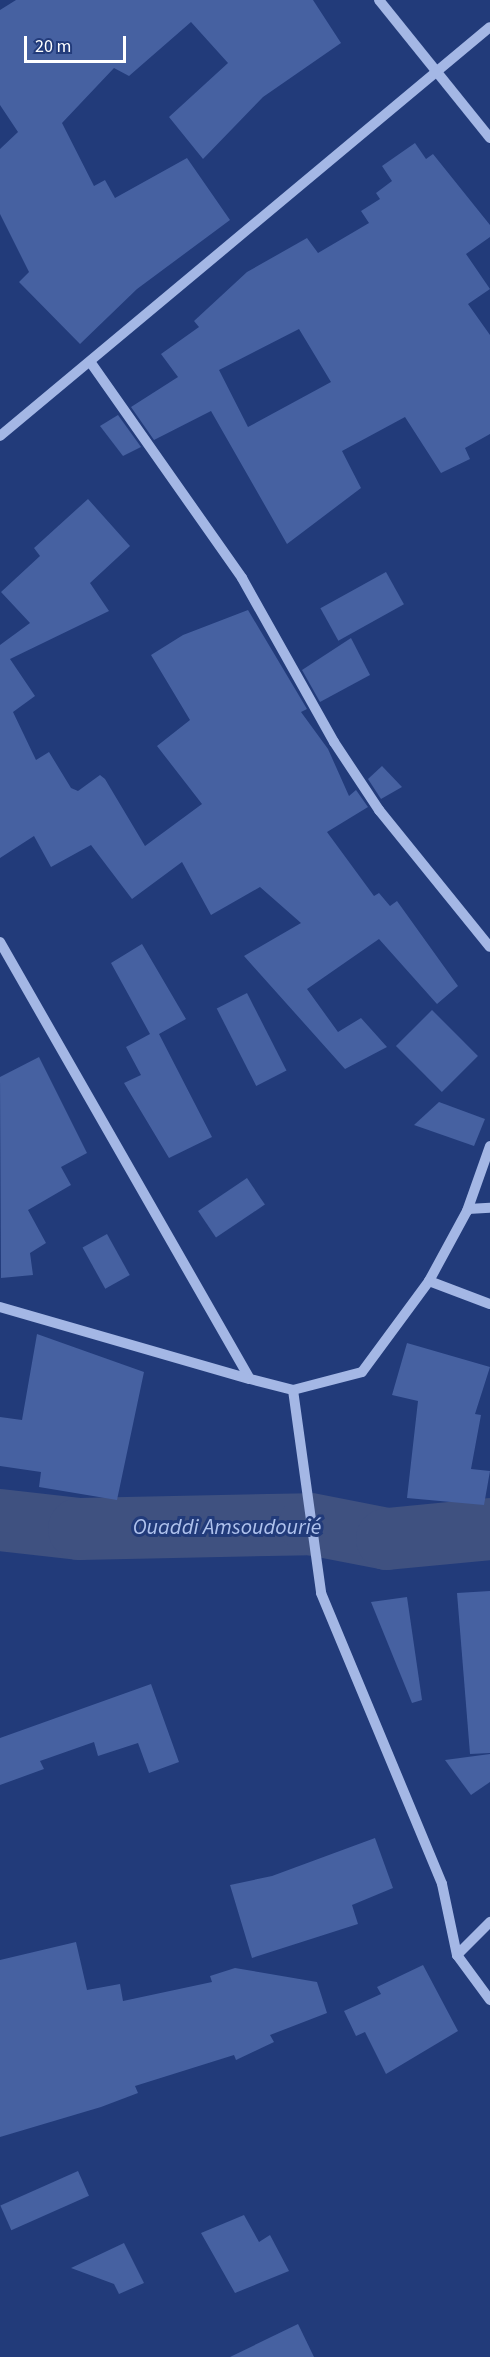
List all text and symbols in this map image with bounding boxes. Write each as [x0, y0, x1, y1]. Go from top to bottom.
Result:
scale bar [27, 24, 129, 62]
text: 20 m [35, 34, 71, 59]
water label: Ouaddi Amsoudourié [133, 1515, 321, 1541]

